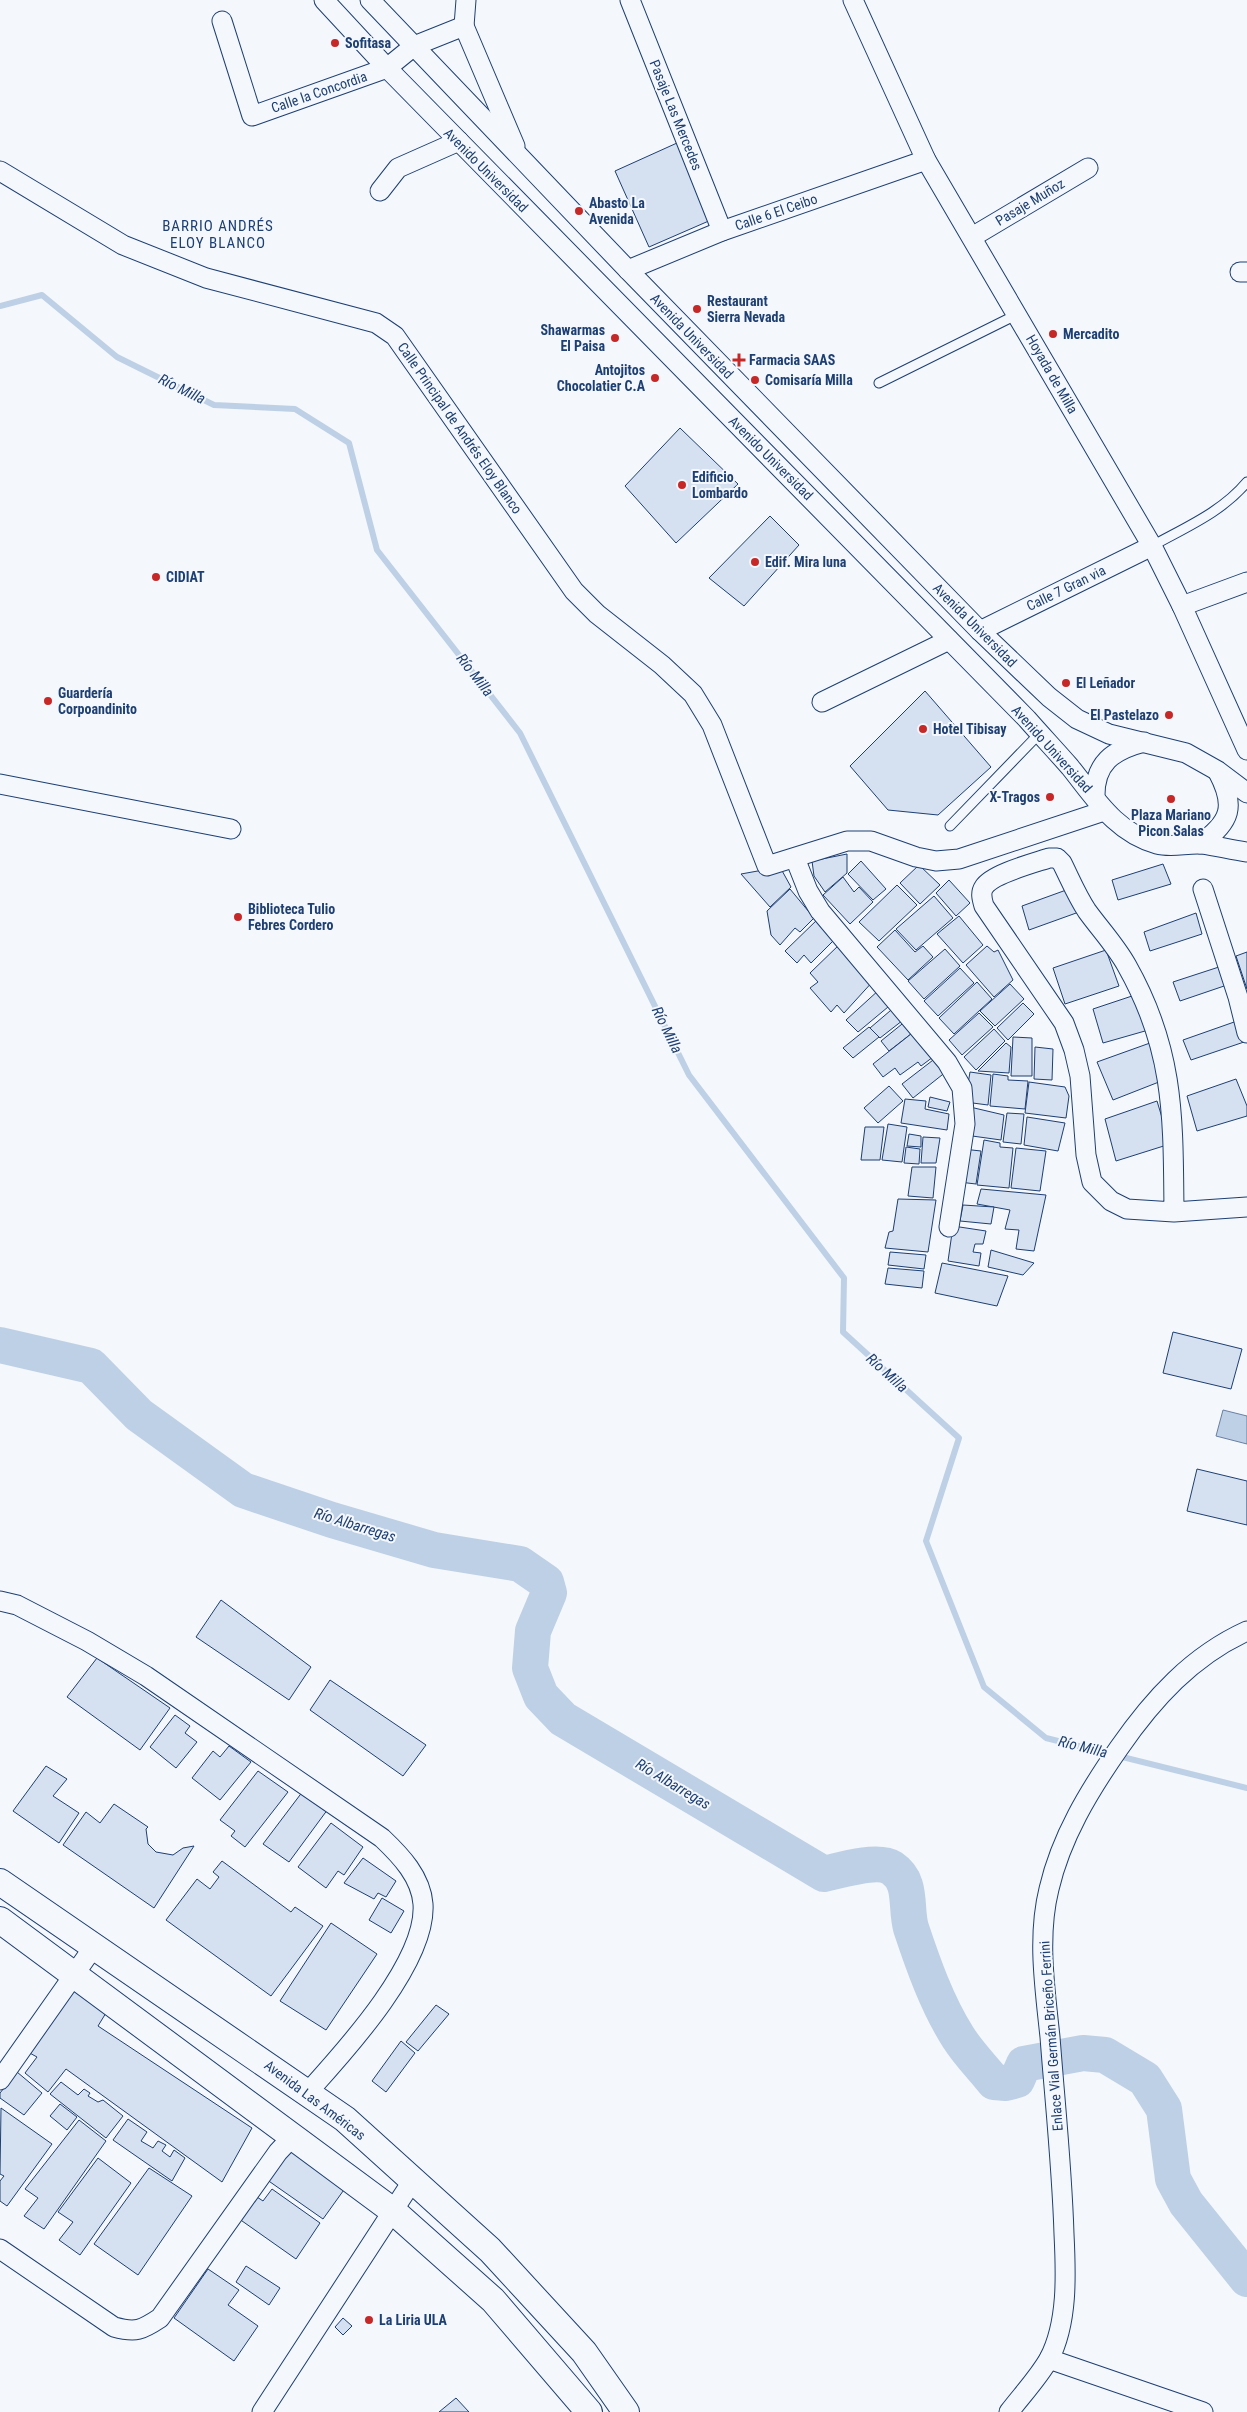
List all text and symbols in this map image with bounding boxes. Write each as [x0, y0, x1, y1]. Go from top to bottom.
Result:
place label: Sofitasa [345, 35, 391, 51]
marker: Sofitasa [329, 37, 341, 49]
street label: Pasaje Las Mercedes [647, 58, 705, 172]
street label: Calle la Concordia [269, 68, 369, 116]
street label: Avenido Universidad [441, 125, 531, 215]
street label: Pasaje Muñoz [993, 175, 1067, 229]
street label: Calle 6 El Ceibo [733, 190, 819, 234]
place label: Abasto La Avenida [589, 195, 645, 227]
marker: Abasto La Avenida [573, 205, 585, 217]
district label: BARRIO ANDRÉS ELOY BLANCO [162, 217, 274, 252]
street label: Avenida Universidad [647, 290, 737, 382]
place label: Restaurant Sierra Nevada [707, 293, 786, 325]
marker: Restaurant Sierra Nevada [691, 303, 703, 315]
place label: Shawarmas El Paisa [541, 322, 605, 354]
place label: Mercadito [1063, 326, 1119, 342]
marker: Mercadito [1047, 328, 1059, 340]
marker: Shawarmas El Paisa [609, 332, 621, 344]
street label: Hoyada de Milla [1023, 332, 1081, 416]
street label: Calle Principal de Andrés Eloy Blanco [395, 339, 525, 517]
place label: Farmacia SAAS [749, 352, 836, 368]
marker: Farmacia SAAS [733, 354, 745, 366]
place label: Antojitos Chocolatier C.A [557, 362, 646, 394]
water label: Río Milla [156, 370, 208, 408]
marker: Antojitos Chocolatier C.A [649, 372, 661, 384]
place label: Comisaría Milla [765, 372, 853, 388]
marker: Comisaría Milla [749, 374, 761, 386]
street label: Avenido Universidad [726, 413, 816, 503]
place label: Edificio Lombardo [692, 469, 748, 501]
marker: Edificio Lombardo [676, 479, 688, 491]
place label: Edif. Mira luna [765, 554, 847, 570]
marker: Edif. Mira luna [749, 556, 761, 568]
street label: Calle 7 Gran via [1024, 562, 1108, 614]
place label: CIDIAT [166, 569, 205, 585]
marker: CIDIAT [150, 571, 162, 583]
street label: Avenida Universidad [930, 580, 1020, 670]
water label: Río Milla [453, 650, 497, 700]
place label: El Leñador [1076, 675, 1135, 691]
marker: El Leñador [1060, 677, 1072, 689]
place label: Guardería Corpoandinito [58, 685, 137, 717]
marker: Guardería Corpoandinito [42, 695, 54, 707]
street label: Avenido Universidad [1009, 702, 1095, 796]
place label: El Pastelazo [1090, 707, 1159, 723]
marker: El Pastelazo [1163, 709, 1175, 721]
place label: Hotel Tibisay [933, 721, 1007, 737]
marker: Hotel Tibisay [917, 723, 929, 735]
place label: X-Tragos [990, 789, 1040, 805]
marker: X-Tragos [1044, 791, 1056, 803]
marker: Plaza Mariano Picon Salas [1165, 793, 1177, 805]
place label: Plaza Mariano Picon Salas [1131, 807, 1211, 839]
place label: Biblioteca Tulio Febres Cordero [248, 901, 335, 933]
marker: Biblioteca Tulio Febres Cordero [232, 911, 244, 923]
water label: Río Milla [648, 1004, 686, 1056]
water label: Río Milla [862, 1350, 912, 1396]
water label: Río Albarregas [312, 1504, 398, 1546]
water label: Río Milla [1057, 1732, 1109, 1762]
water label: Río Albarregas [632, 1755, 714, 1814]
street label: Enlace Vial Germán Briceño Ferrini [1036, 1940, 1066, 2132]
street label: Avenida Las Américas [261, 2057, 369, 2143]
place label: La Liria ULA [379, 2312, 448, 2328]
marker: La Liria ULA [363, 2314, 375, 2326]

